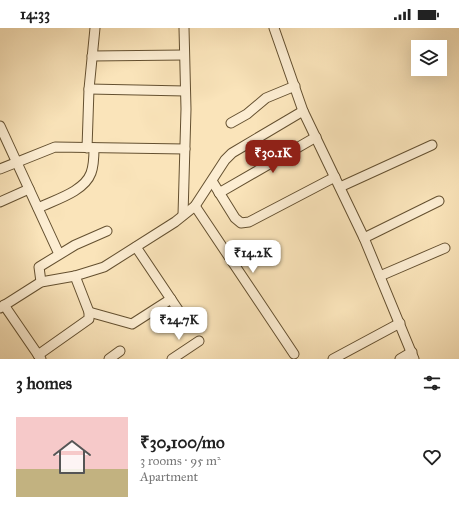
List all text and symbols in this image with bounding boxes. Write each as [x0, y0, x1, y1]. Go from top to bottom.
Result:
text: 14:33 [20, 5, 50, 23]
map controls [411, 40, 447, 76]
button: layers [411, 40, 447, 76]
pin: ₹30.1K [240, 140, 306, 174]
text: ₹30.1K [254, 145, 292, 161]
pin: ₹14.2K [220, 240, 286, 274]
text: ₹14.2K [234, 245, 272, 261]
pin: ₹24.7K [146, 307, 212, 341]
text: ₹24.7K [159, 312, 199, 328]
icon: filters [421, 372, 443, 394]
text: 3 homes [16, 373, 72, 394]
text: ₹30,100/mo [140, 432, 225, 453]
icon: home [48, 433, 96, 481]
icon: heart [421, 446, 443, 468]
text: 3 rooms · 95 m² [140, 453, 221, 469]
text: Apartment [140, 469, 198, 485]

